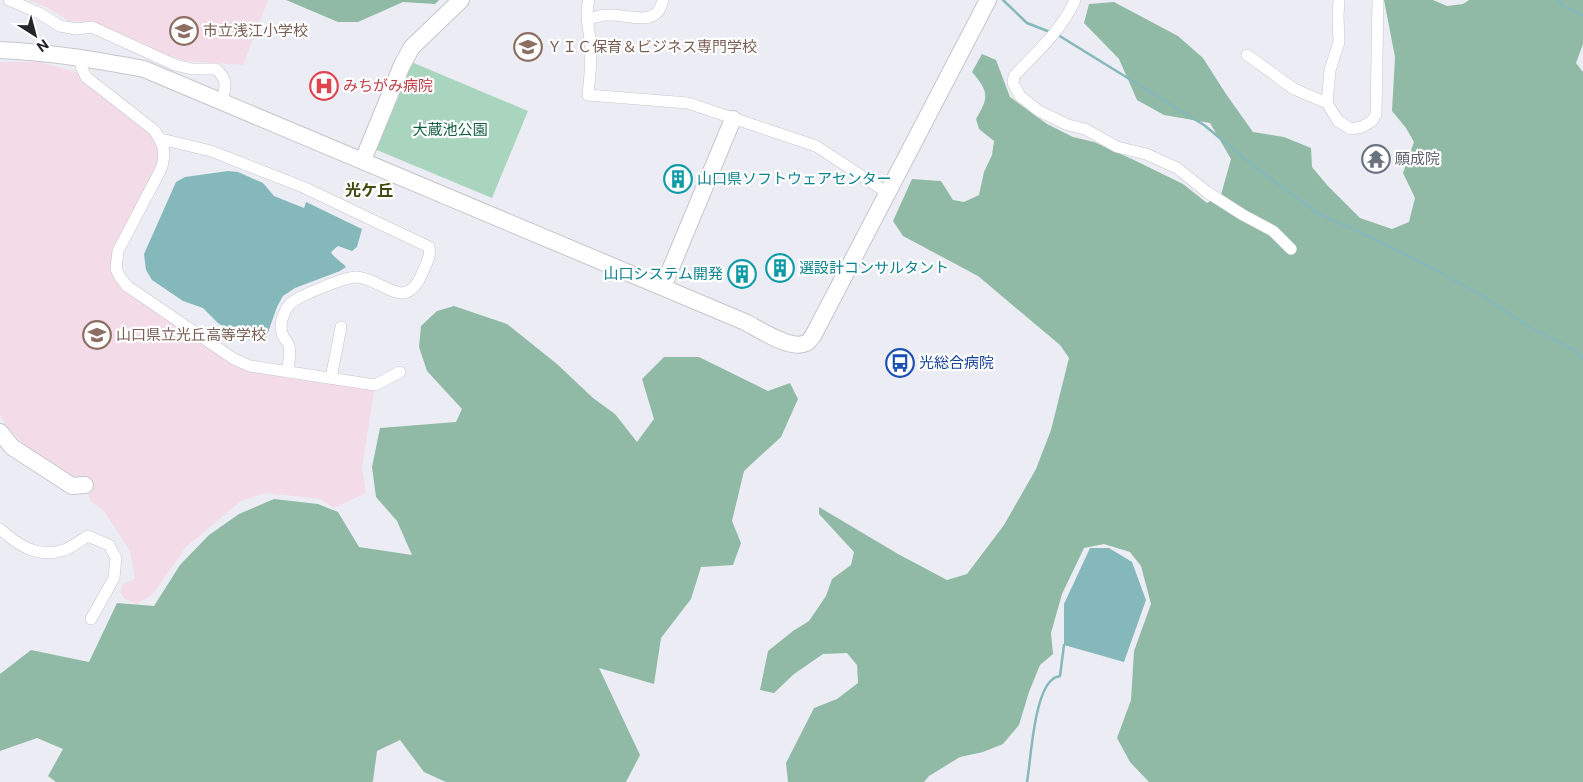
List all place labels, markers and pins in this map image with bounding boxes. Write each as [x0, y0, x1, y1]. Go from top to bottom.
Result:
school or university icon: 市立浅江小学校 [169, 16, 199, 46]
place label: 市立浅江小学校 [203, 21, 308, 39]
school or university icon: ＹＩＣ保育＆ビジネス専門学校 [513, 32, 543, 62]
place label: ＹＩＣ保育＆ビジネス専門学校 [547, 37, 757, 55]
hospital icon: みちがみ病院 [309, 71, 339, 101]
place label: みちがみ病院 [343, 76, 433, 94]
temple icon: 願成院 [1361, 144, 1391, 174]
place label: 願成院 [1395, 149, 1440, 167]
building icon: 山口県ソフトウェアセンター [663, 164, 693, 194]
place label: 山口県ソフトウェアセンター [697, 169, 892, 187]
building icon: 選設計コンサルタント [765, 253, 795, 283]
place label: 選設計コンサルタント [799, 258, 949, 276]
building icon: 山口システム開発 [727, 259, 757, 289]
place label: 山口システム開発 [603, 264, 723, 282]
school or university icon: 山口県立光丘高等学校 [82, 320, 112, 350]
place label: 山口県立光丘高等学校 [116, 325, 266, 343]
bus stop icon: 光総合病院 [885, 348, 915, 378]
place label: 光総合病院 [919, 353, 994, 371]

